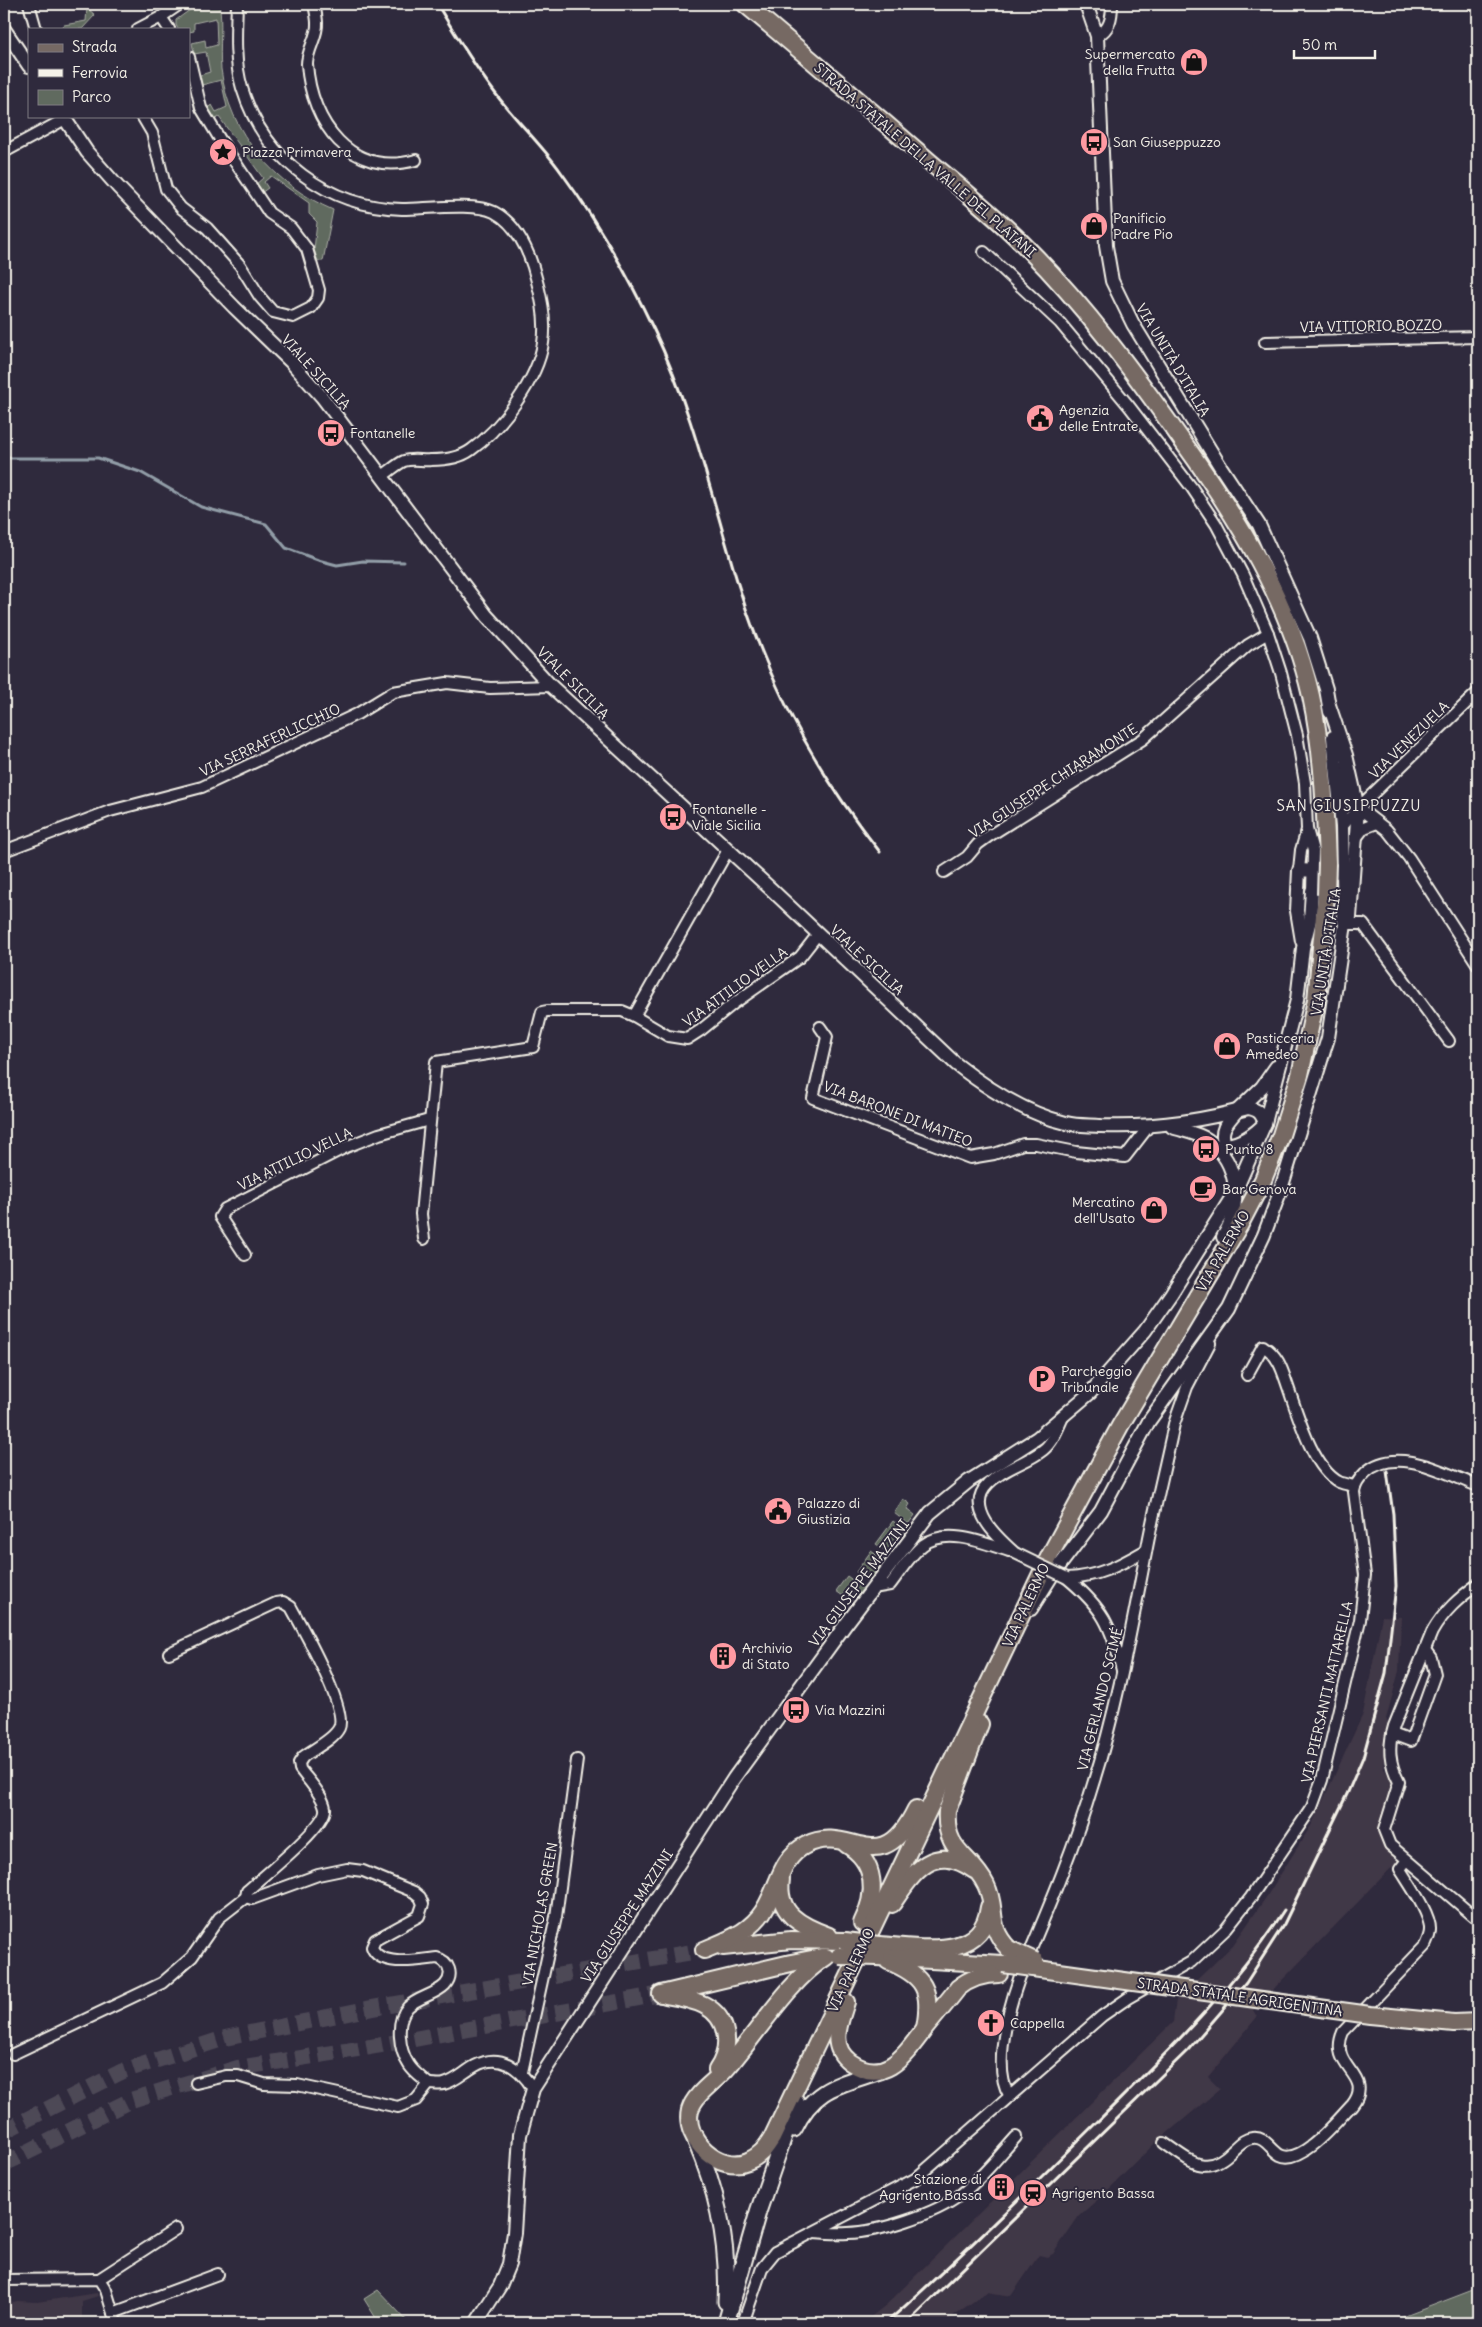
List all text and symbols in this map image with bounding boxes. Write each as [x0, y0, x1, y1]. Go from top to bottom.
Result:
legend [28, 28, 190, 118]
scale bar [1294, 28, 1376, 60]
text: 50 m [1302, 35, 1337, 54]
text: Strada [72, 37, 117, 56]
place label: Supermercato della Frutta [1085, 45, 1175, 79]
shop icon: Supermercato della Frutta [1179, 47, 1209, 77]
street label: STRADA STATALE DELLA VALLE DEL PLATANI [810, 59, 1040, 261]
text: Ferrovia [72, 63, 128, 82]
text: Parco [72, 87, 111, 106]
bus stop icon: San Giuseppuzzo [1079, 127, 1109, 157]
place label: San Giuseppuzzo [1113, 133, 1221, 151]
place icon: Piazza Primavera [208, 137, 238, 167]
place label: Piazza Primavera [242, 143, 352, 161]
place label: Panificio Padre Pio [1113, 209, 1173, 243]
shop icon: Panificio Padre Pio [1079, 211, 1109, 241]
street label: VIA UNITÀ D'ITALIA [1132, 300, 1214, 420]
street label: VIA VITTORIO BOZZO [1300, 316, 1442, 336]
street label: VIALE SICILIA [278, 331, 354, 413]
place label: Agenzia delle Entrate [1059, 401, 1138, 435]
public building icon: Agenzia delle Entrate [1025, 403, 1055, 433]
bus stop icon: Fontanelle [316, 418, 346, 448]
place label: Fontanelle [350, 424, 415, 442]
street label: VIALE SICILIA [533, 643, 613, 723]
street label: VIA VENEZUELA [1365, 697, 1453, 783]
street label: VIA SERRAFERLICCHIO [197, 699, 343, 781]
street label: VIA GIUSEPPE CHIARAMONTE [966, 720, 1140, 842]
district label: SAN GIUSIPPUZZU [1277, 796, 1421, 815]
place label: Fontanelle - Viale Sicilia [692, 800, 767, 834]
bus stop icon: Fontanelle - Viale Sicilia [658, 802, 688, 832]
street label: VIA UNITÀ D'ITALIA [1307, 887, 1345, 1017]
street label: VIALE SICILIA [826, 921, 908, 999]
street label: VIA ATTILIO VELLA [679, 943, 791, 1031]
place label: Pasticceria Amedeo [1246, 1029, 1315, 1063]
shop icon: Pasticceria Amedeo [1212, 1031, 1242, 1061]
street label: VIA BARONE DI MATTEO [821, 1077, 975, 1151]
street label: VIA ATTILIO VELLA [235, 1123, 355, 1195]
bus stop icon: Punto 8 [1191, 1134, 1221, 1164]
place label: Punto 8 [1225, 1140, 1274, 1158]
cafe icon: Bar Genova [1188, 1174, 1218, 1204]
place label: Bar Genova [1222, 1180, 1297, 1198]
place label: Mercatino dell'Usato [1072, 1193, 1135, 1227]
shop icon: Mercatino dell'Usato [1139, 1195, 1169, 1225]
street label: VIA PALERMO [1192, 1207, 1254, 1295]
place label: Parcheggio Tribunale [1061, 1362, 1132, 1396]
parking icon: Parcheggio Tribunale [1027, 1364, 1057, 1394]
place label: Palazzo di Giustizia [797, 1494, 860, 1528]
public building icon: Palazzo di Giustizia [763, 1496, 793, 1526]
street label: VIA GIUSEPPE MAZZINI [805, 1515, 913, 1651]
street label: VIA PALERMO [999, 1560, 1053, 1650]
street label: VIA PIERSANTI MATTARELLA [1297, 1599, 1357, 1785]
street label: VIA GERLANDO SCIMÉ [1073, 1625, 1127, 1773]
place label: Archivio di Stato [742, 1639, 793, 1673]
building icon: Archivio di Stato [708, 1641, 738, 1671]
bus stop icon: Via Mazzini [781, 1695, 811, 1725]
place label: Via Mazzini [815, 1701, 885, 1719]
street label: VIA NICHOLAS GREEN [519, 1841, 561, 1987]
street label: VIA GIUSEPPE MAZZINI [577, 1846, 677, 1986]
street label: VIA PALERMO [824, 1925, 878, 2015]
street label: STRADA STATALE AGRIGENTINA [1136, 1974, 1344, 2020]
church icon: Cappella [976, 2008, 1006, 2038]
place label: Cappella [1010, 2014, 1065, 2032]
place label: Stazione di Agrigento Bassa [879, 2170, 982, 2204]
building icon: Stazione di Agrigento Bassa [986, 2172, 1016, 2202]
station icon: Agrigento Bassa [1018, 2178, 1048, 2208]
place label: Agrigento Bassa [1052, 2184, 1155, 2202]

